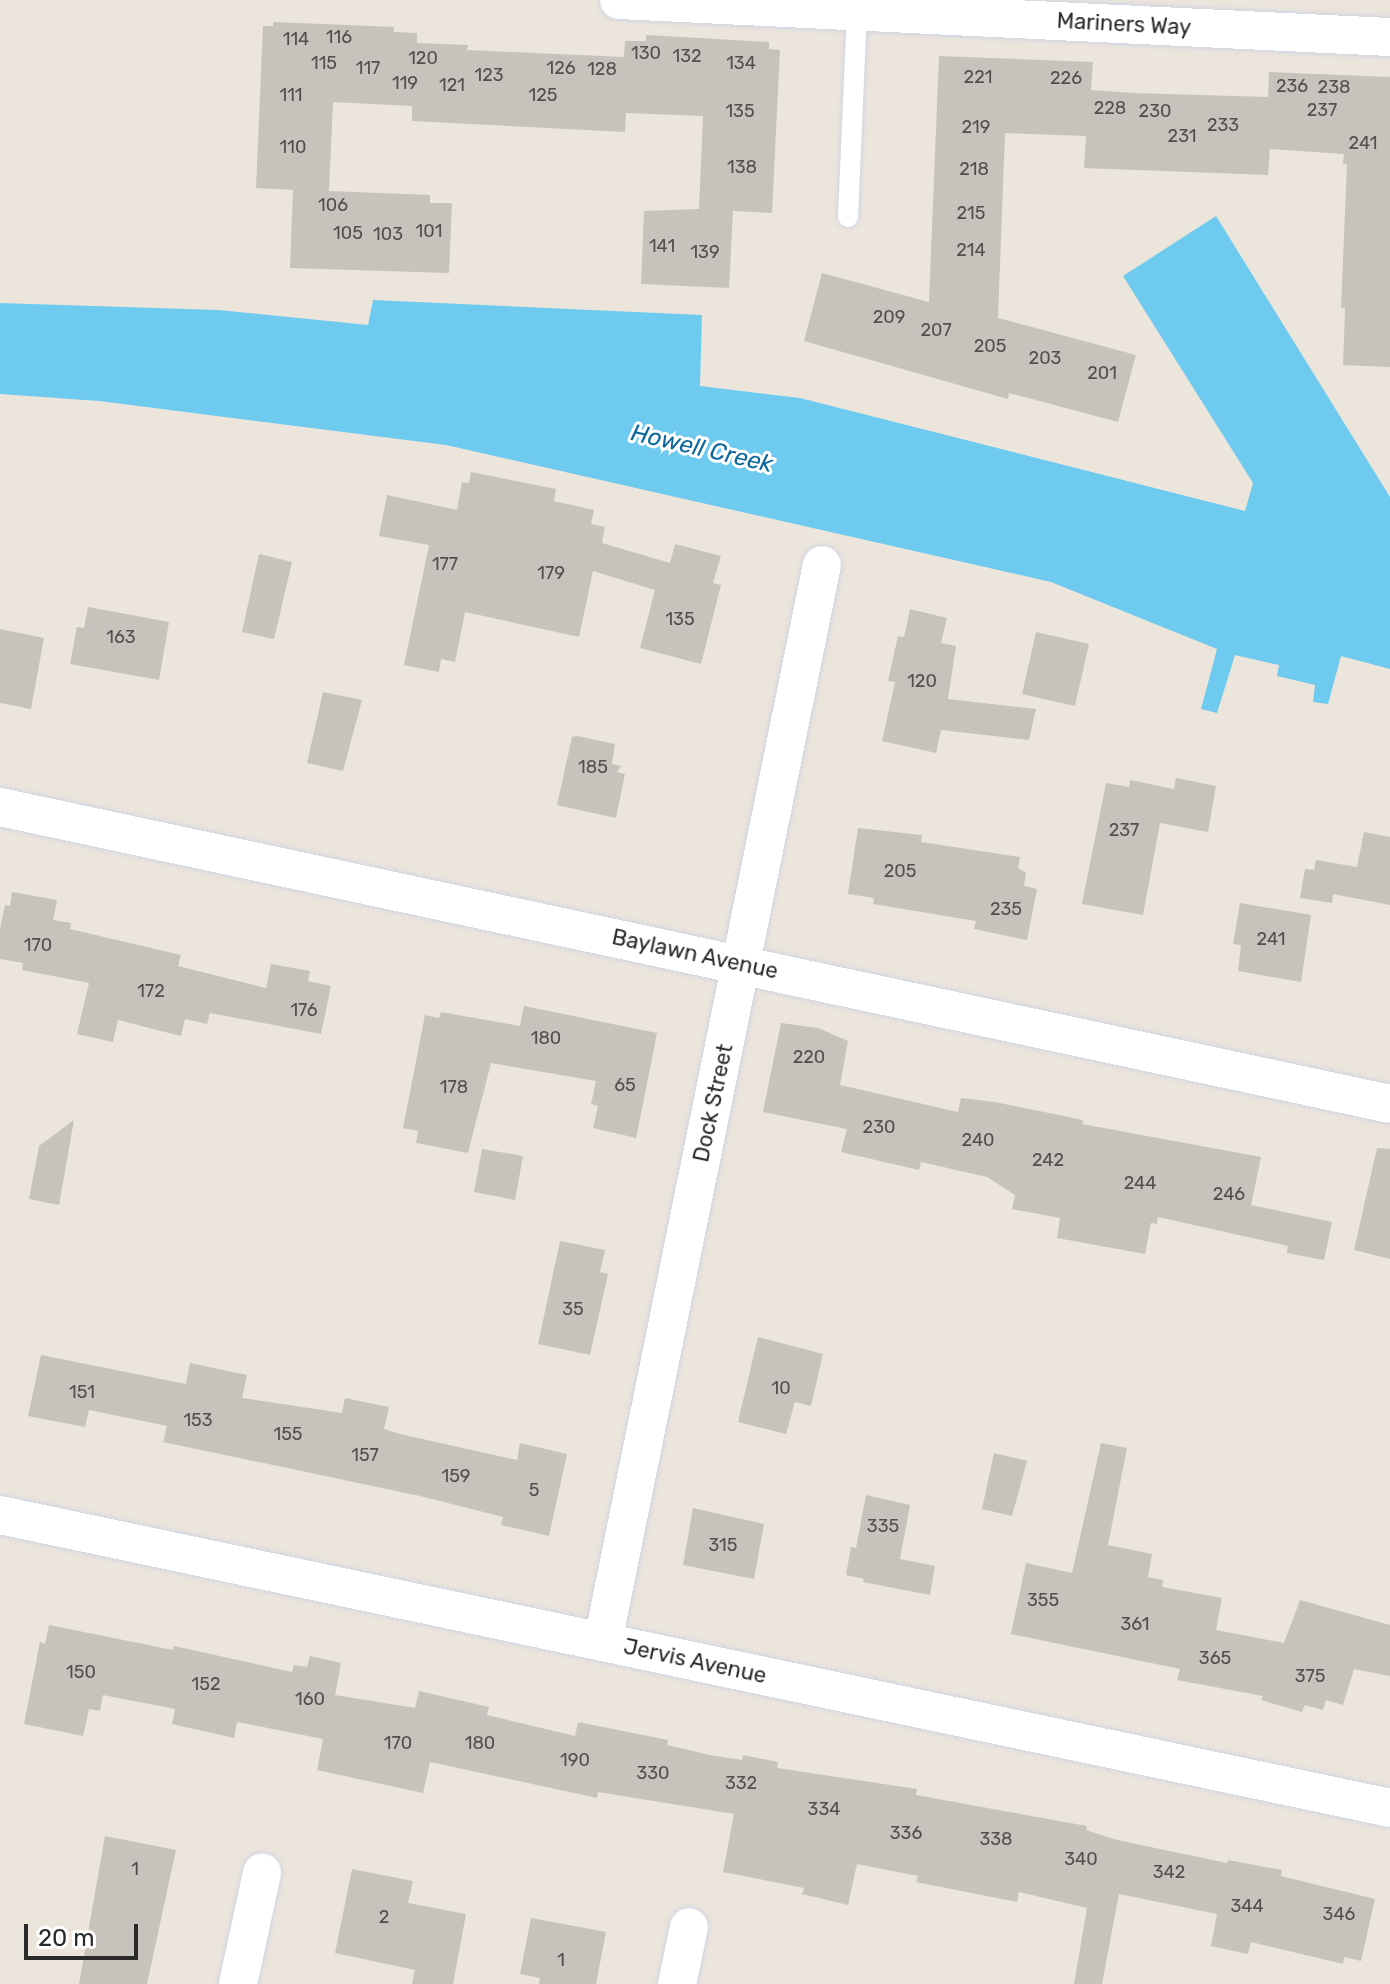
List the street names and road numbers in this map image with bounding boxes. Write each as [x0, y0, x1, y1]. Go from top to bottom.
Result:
street label: Mariners Way [1056, 7, 1192, 41]
street label: Baylawn Avenue [609, 923, 781, 985]
street label: Dock Street [688, 1041, 738, 1165]
street label: Jervis Avenue [621, 1633, 769, 1689]

